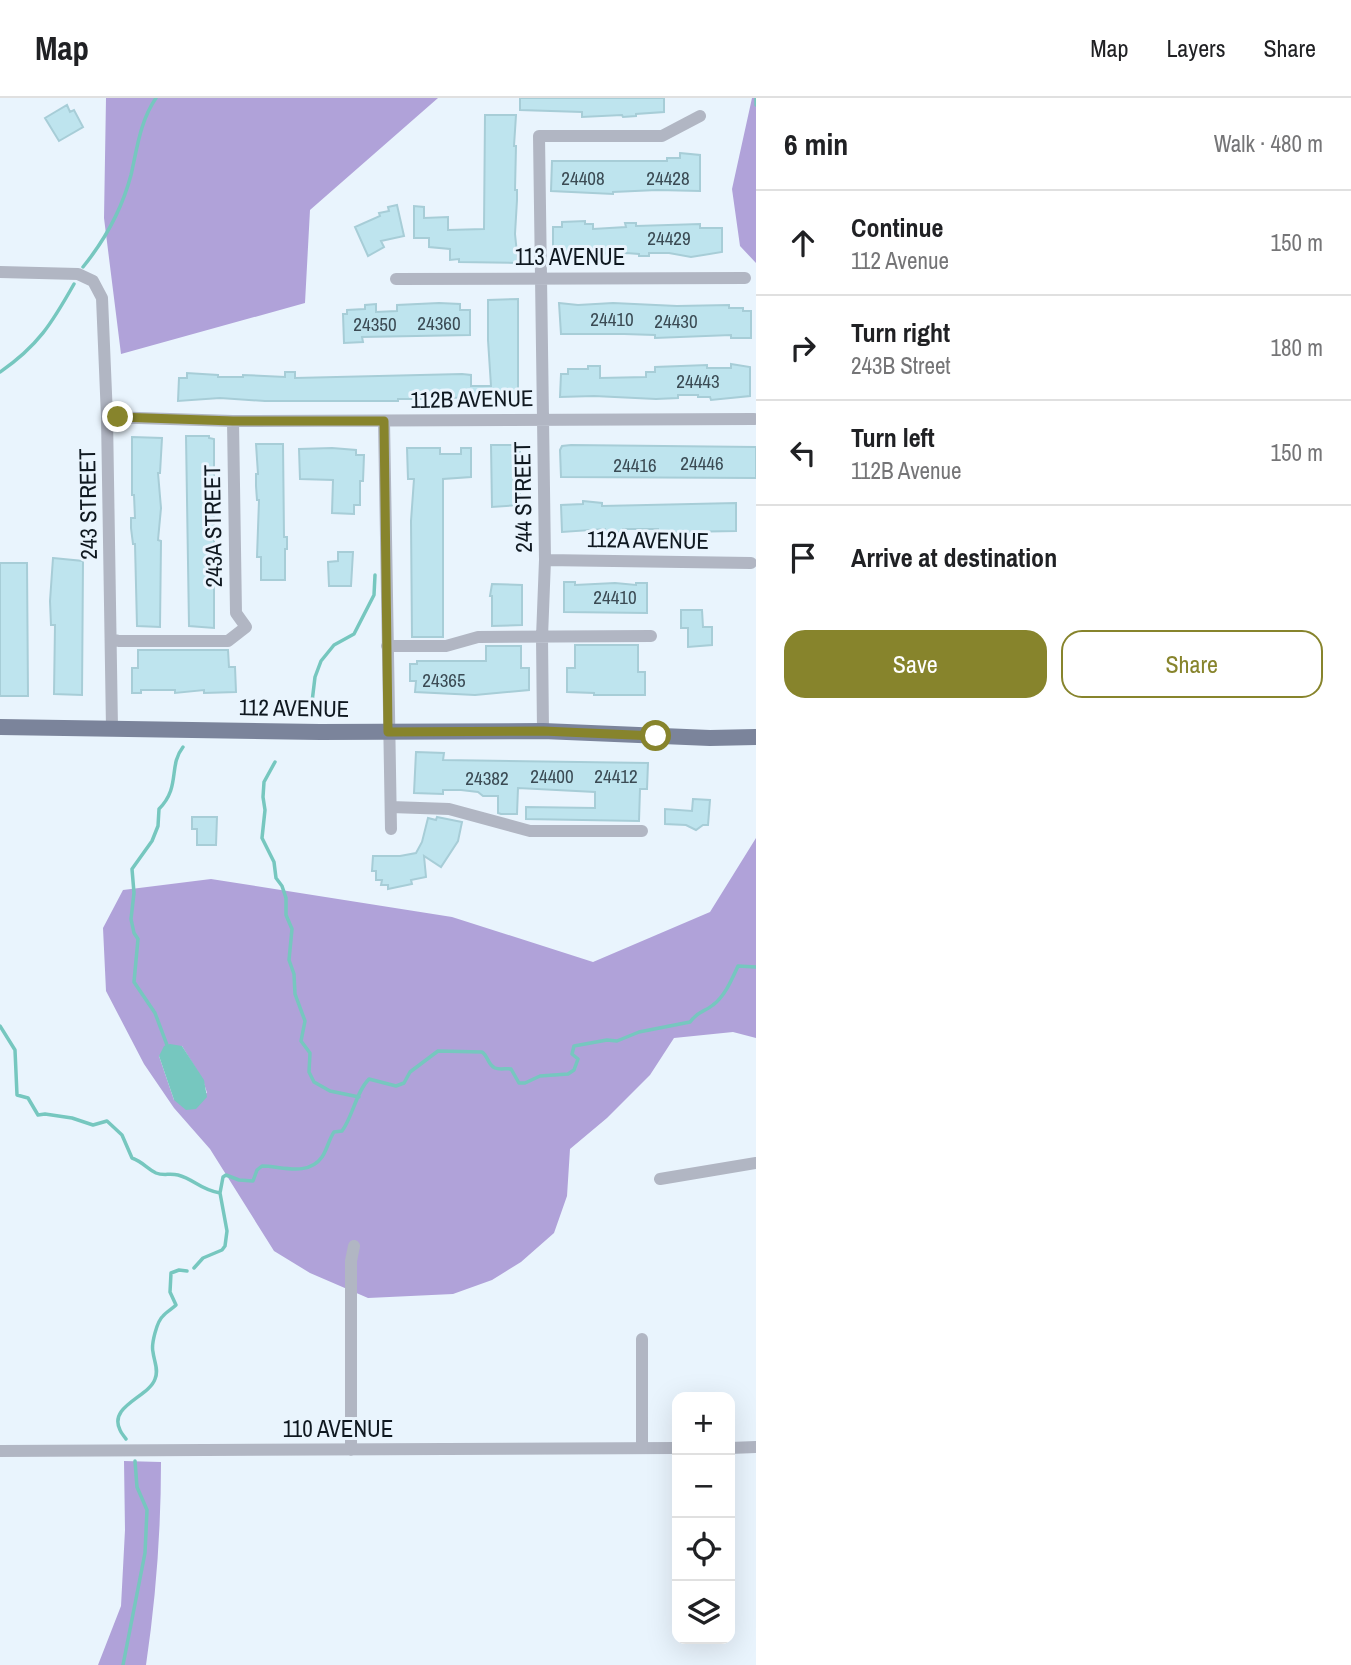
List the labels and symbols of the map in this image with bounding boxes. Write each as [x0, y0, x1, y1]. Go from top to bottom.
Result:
house number: 24408 [561, 165, 605, 191]
house number: 24428 [646, 165, 690, 191]
house number: 24429 [647, 225, 691, 251]
street label: 113 AVENUE [515, 241, 625, 272]
house number: 24410 [590, 306, 634, 332]
house number: 24430 [654, 308, 698, 334]
house number: 24360 [417, 310, 461, 336]
house number: 24350 [353, 311, 397, 337]
house number: 24443 [676, 368, 720, 394]
street label: 112B AVENUE [410, 382, 534, 415]
route end [102, 401, 133, 432]
street label: 244 STREET [506, 441, 539, 553]
street label: 243 STREET [71, 448, 104, 560]
house number: 24446 [680, 450, 724, 476]
house number: 24416 [613, 452, 657, 478]
street label: 243A STREET [196, 464, 229, 588]
street label: 112A AVENUE [587, 523, 709, 556]
house number: 24410 [593, 584, 637, 610]
house number: 24365 [422, 667, 466, 693]
street label: 112 AVENUE [239, 691, 350, 724]
route start [640, 720, 671, 751]
house number: 24400 [530, 763, 574, 789]
house number: 24412 [594, 763, 638, 789]
house number: 24382 [465, 765, 509, 791]
street label: 110 AVENUE [283, 1413, 393, 1444]

